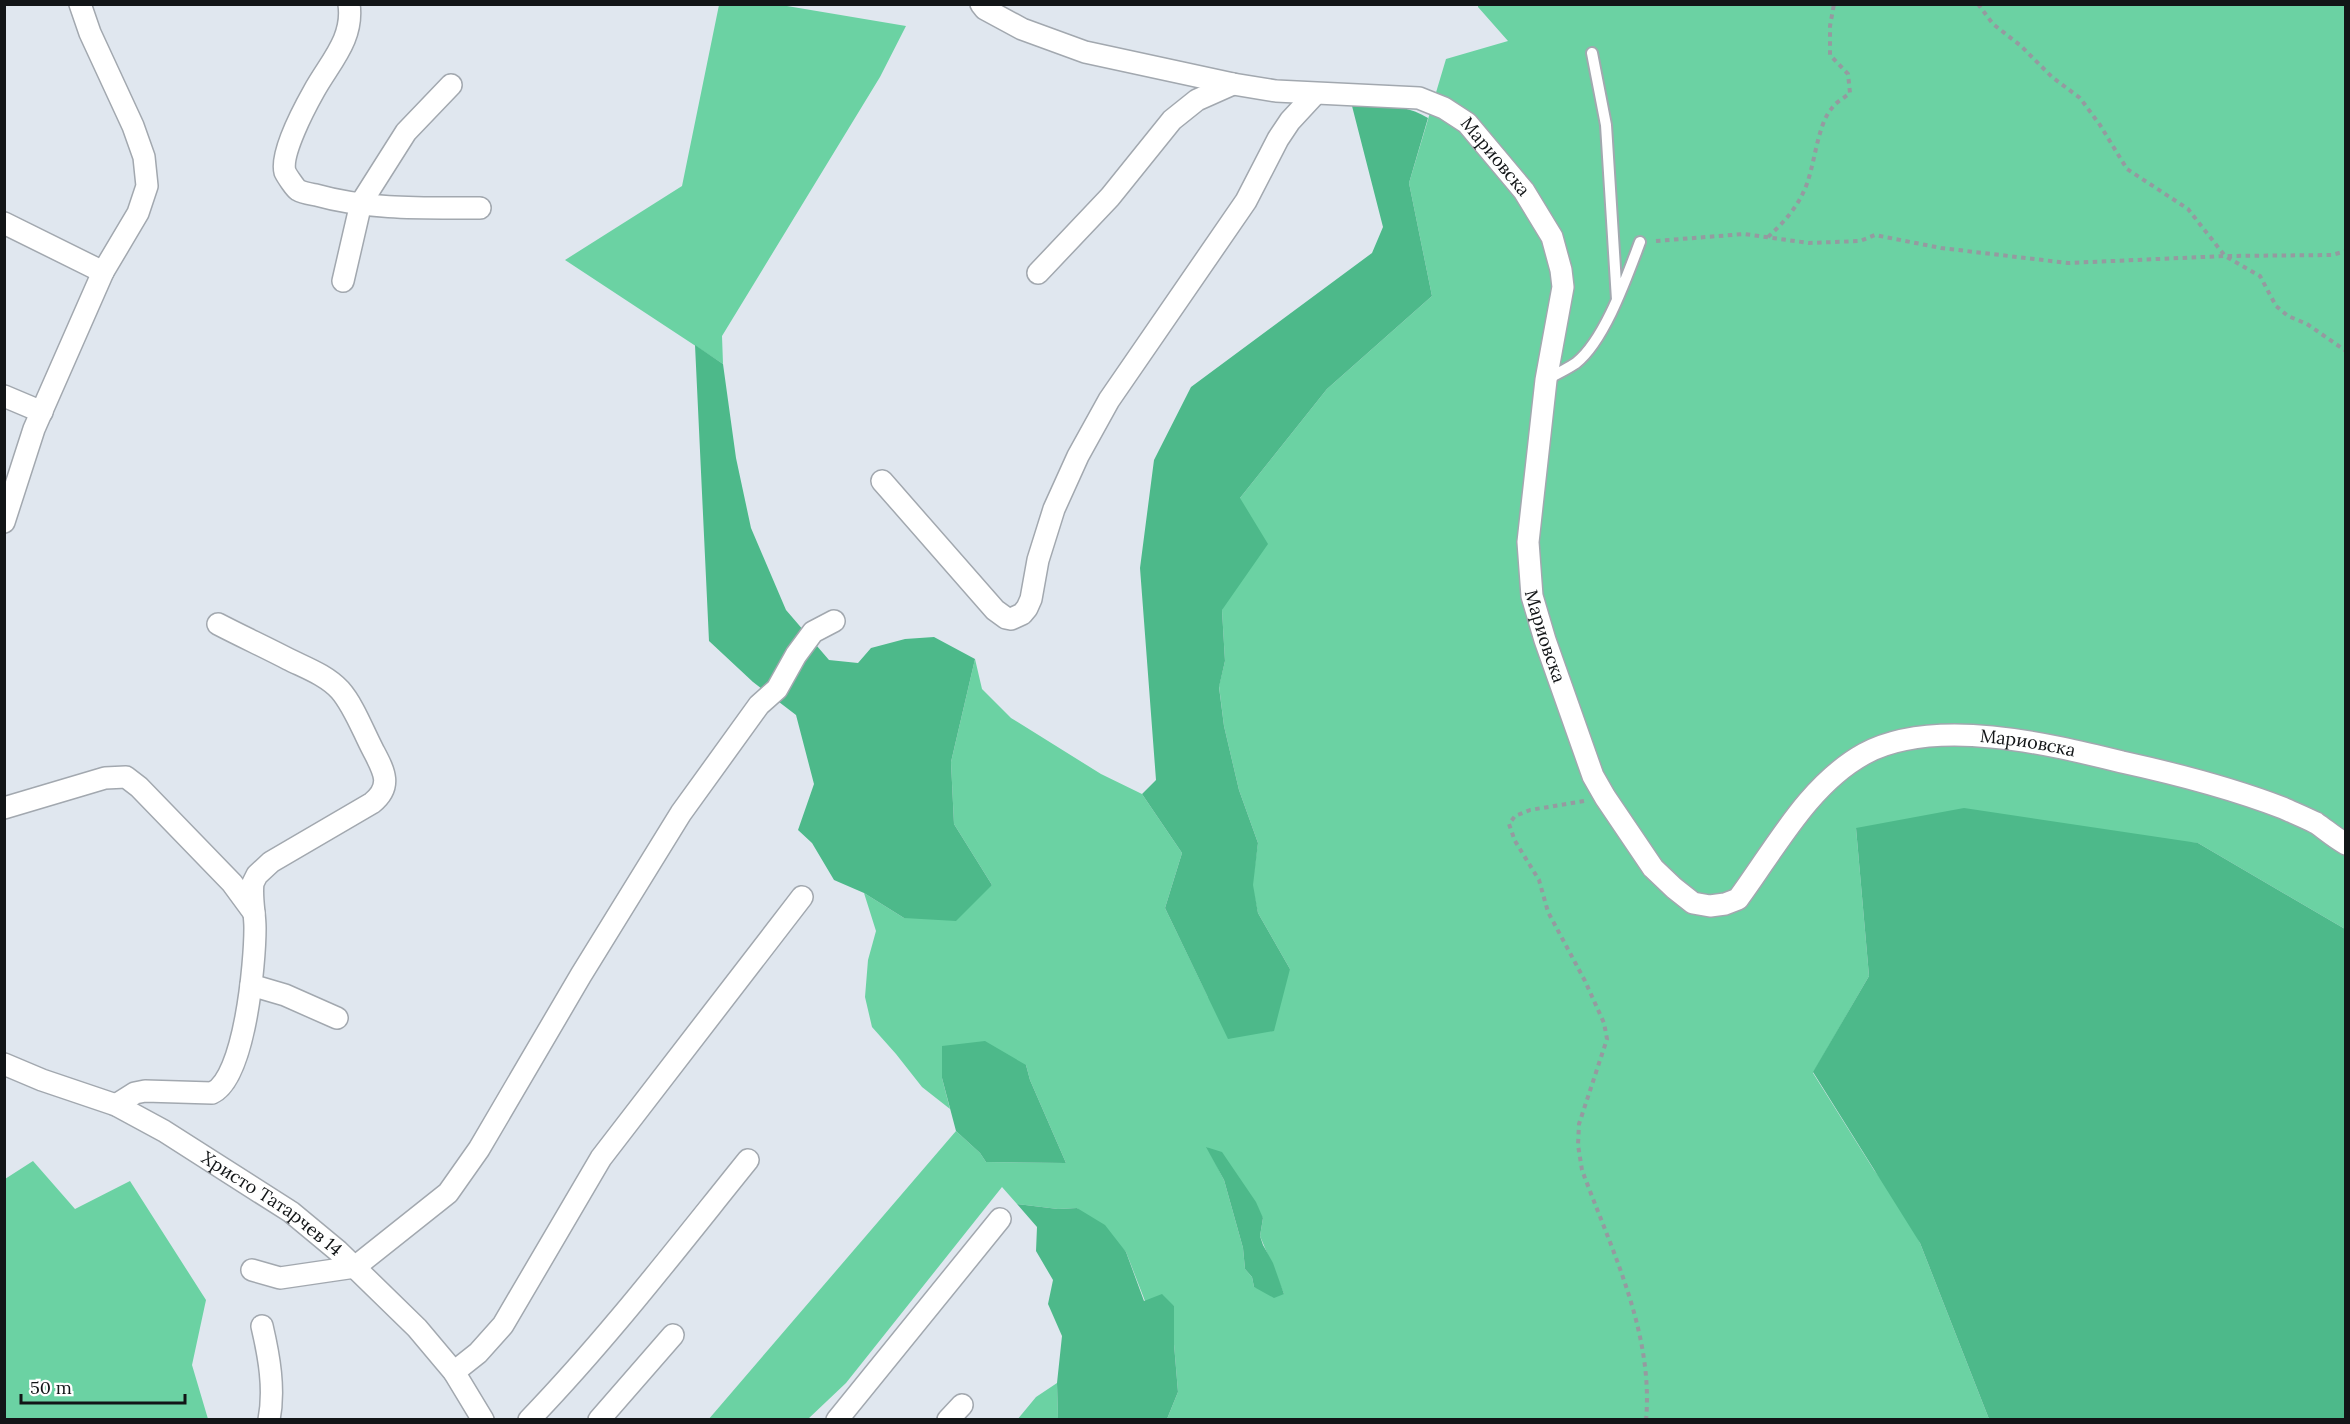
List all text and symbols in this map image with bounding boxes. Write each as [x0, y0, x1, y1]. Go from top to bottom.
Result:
street label: Мариовска [1456, 112, 1535, 201]
street label: Мариовска [1520, 587, 1571, 686]
street label: Мариовска [1979, 724, 2078, 762]
street label: Христо Татарчев 14 [197, 1146, 347, 1261]
scale bar [21, 1367, 184, 1405]
text: 50 m [30, 1376, 72, 1399]

